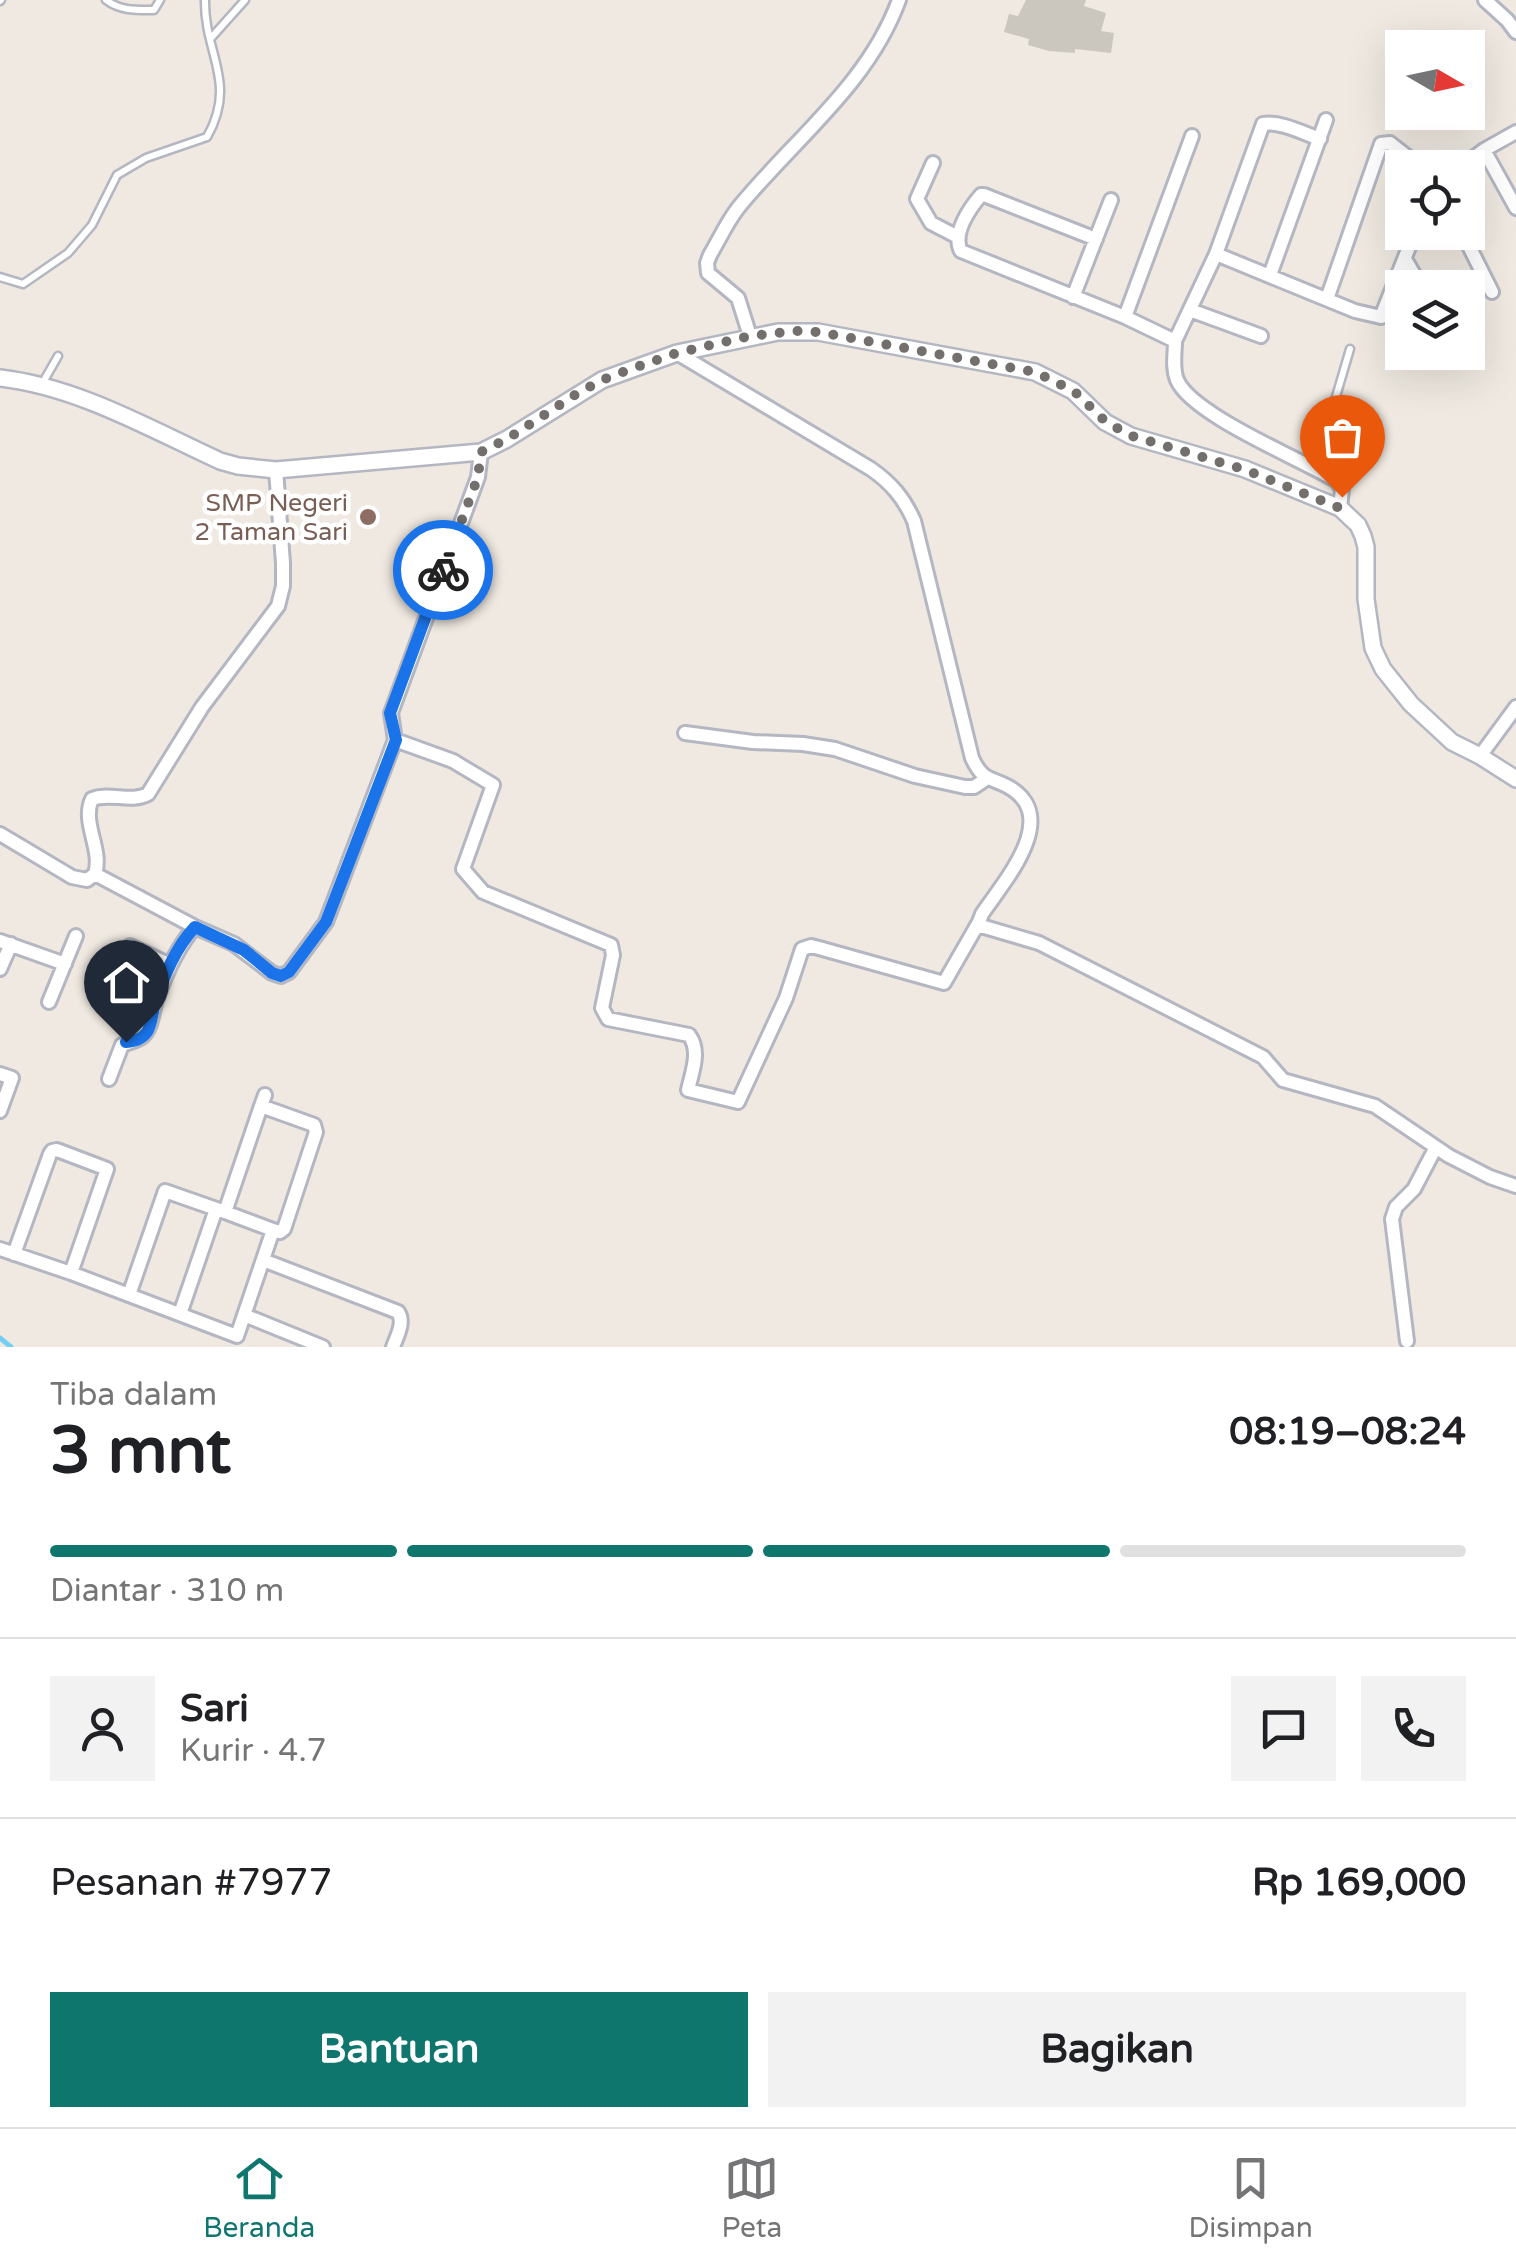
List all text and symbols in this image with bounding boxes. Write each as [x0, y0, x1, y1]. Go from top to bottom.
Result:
north arrow [1385, 30, 1485, 130]
map controls [1385, 30, 1485, 370]
button: locate [1385, 150, 1485, 250]
button: layers [1385, 270, 1485, 370]
pin [1300, 395, 1385, 498]
icon: bag [1315, 410, 1370, 465]
place label: SMP Negeri 2 Taman Sari [195, 488, 348, 547]
marker: SMP Negeri 2 Taman Sari [357, 506, 379, 528]
courier [393, 520, 493, 620]
icon: bike [416, 543, 471, 598]
pin [84, 940, 169, 1043]
icon: home [99, 955, 154, 1010]
text: Tiba dalam [50, 1376, 217, 1414]
text: 08:19–08:24 [1229, 1409, 1466, 1455]
text: 3 mnt [50, 1412, 231, 1491]
text: Diantar · 310 m [50, 1572, 284, 1610]
button: person [50, 1676, 155, 1781]
button: chat [1231, 1676, 1336, 1781]
button: phone [1361, 1676, 1466, 1781]
text: Sari [180, 1686, 249, 1732]
text: Kurir · 4.7 [180, 1732, 327, 1770]
text: Pesanan #7977 [50, 1860, 332, 1906]
text: Rp 169,000 [1252, 1860, 1466, 1906]
button: Bantuan [50, 1992, 748, 2107]
button: Bagikan [768, 1992, 1466, 2107]
tab: Beranda [203, 2151, 315, 2245]
tab: Peta [722, 2151, 782, 2245]
tab: Disimpan [1189, 2151, 1313, 2245]

